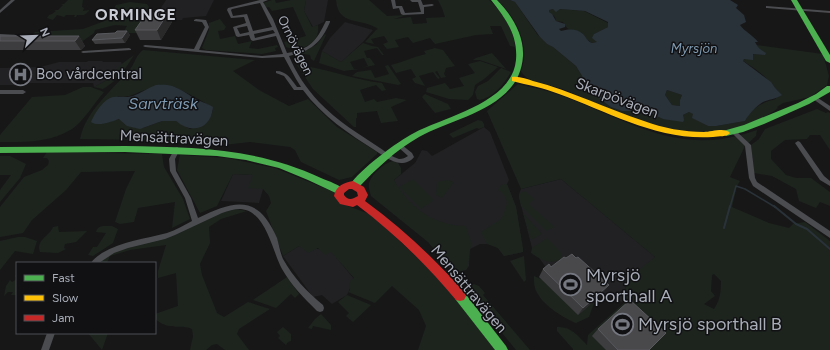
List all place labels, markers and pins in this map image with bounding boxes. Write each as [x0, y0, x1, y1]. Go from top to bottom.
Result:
hospital icon: Boo vårdcentral [8, 61, 34, 87]
place label: Boo vårdcentral [36, 65, 142, 83]
place label: Myrsjö sporthall A [586, 264, 672, 307]
sports icon: Myrsjö sporthall A [558, 272, 584, 298]
sports icon: Myrsjö sporthall B [610, 311, 636, 337]
place label: Myrsjö sporthall B [638, 313, 782, 335]

